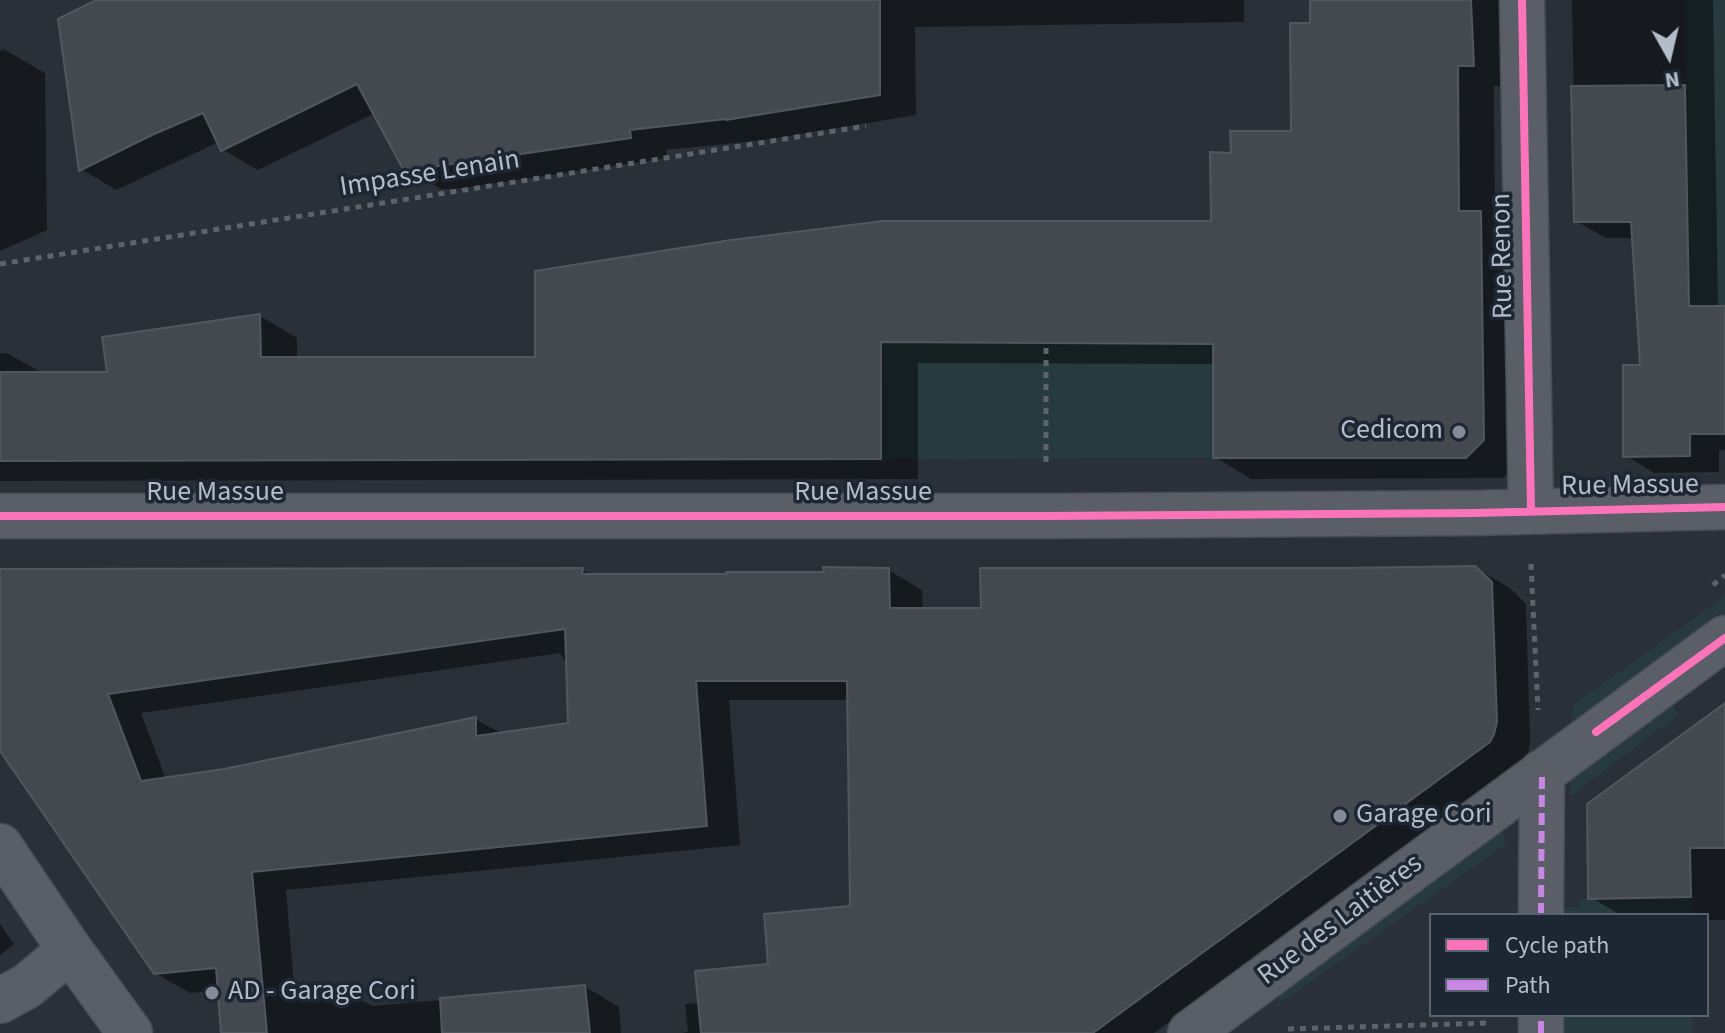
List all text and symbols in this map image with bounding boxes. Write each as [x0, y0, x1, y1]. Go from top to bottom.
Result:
north arrow [1629, 16, 1709, 96]
text: N [1663, 63, 1682, 97]
street label: Impasse Lenain [338, 144, 522, 206]
street label: Rue Renon [1486, 193, 1522, 319]
place label: Cedicom [1340, 415, 1443, 449]
marker: Cedicom [1450, 423, 1468, 441]
street label: Rue Massue [1561, 469, 1699, 505]
street label: Rue Massue [146, 477, 284, 511]
street label: Rue Massue [794, 477, 932, 511]
place label: Garage Cori [1356, 799, 1492, 833]
marker: Garage Cori [1331, 807, 1349, 825]
street label: Rue des Laitières [1252, 848, 1430, 994]
legend [1429, 913, 1709, 1017]
text: Cycle path [1505, 928, 1609, 963]
text: Path [1505, 968, 1551, 1003]
place label: AD - Garage Cori [228, 976, 416, 1010]
marker: AD - Garage Cori [203, 984, 221, 1002]

